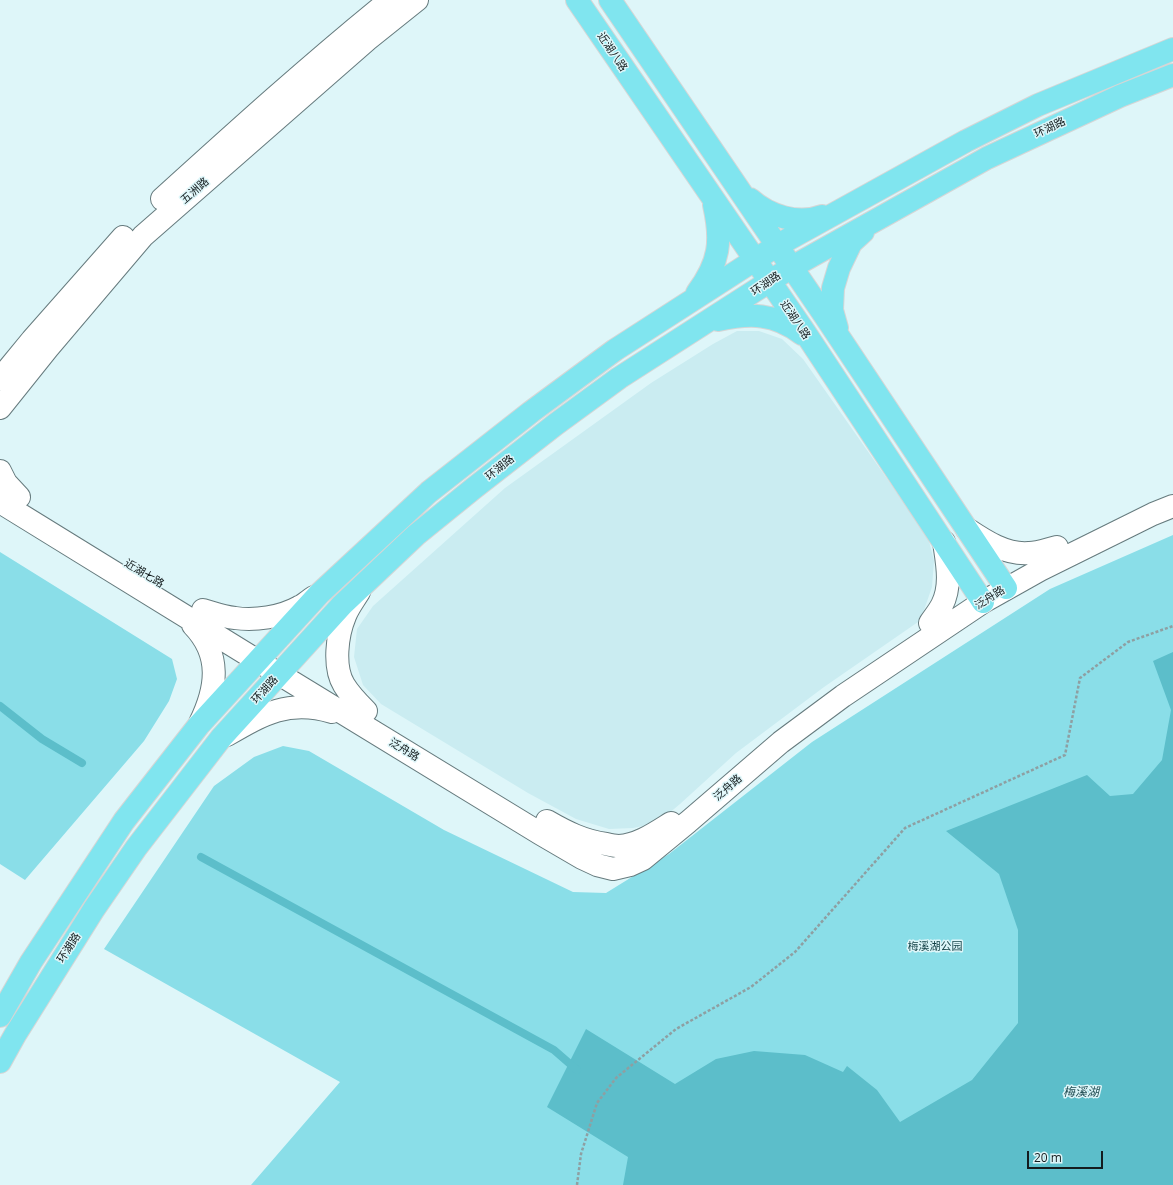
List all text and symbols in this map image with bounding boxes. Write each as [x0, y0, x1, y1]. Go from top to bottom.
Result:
street label: 近湖八路 [594, 30, 630, 74]
street label: 环湖路 [1032, 115, 1068, 141]
street label: 五洲路 [178, 175, 212, 207]
street label: 环湖路 [749, 269, 783, 299]
street label: 近湖八路 [777, 298, 813, 342]
street label: 环湖路 [483, 453, 517, 483]
street label: 近湖七路 [122, 557, 166, 591]
street label: 泛舟路 [973, 584, 1007, 612]
street label: 环湖路 [249, 673, 281, 707]
street label: 泛舟路 [386, 736, 422, 764]
street label: 泛舟路 [711, 772, 745, 804]
street label: 环湖路 [54, 931, 84, 965]
park label: 梅溪湖公园 [908, 940, 962, 954]
water label: 梅溪湖 [1063, 1086, 1099, 1100]
scale bar [1029, 1143, 1105, 1169]
text: 20 m [1034, 1149, 1062, 1166]

